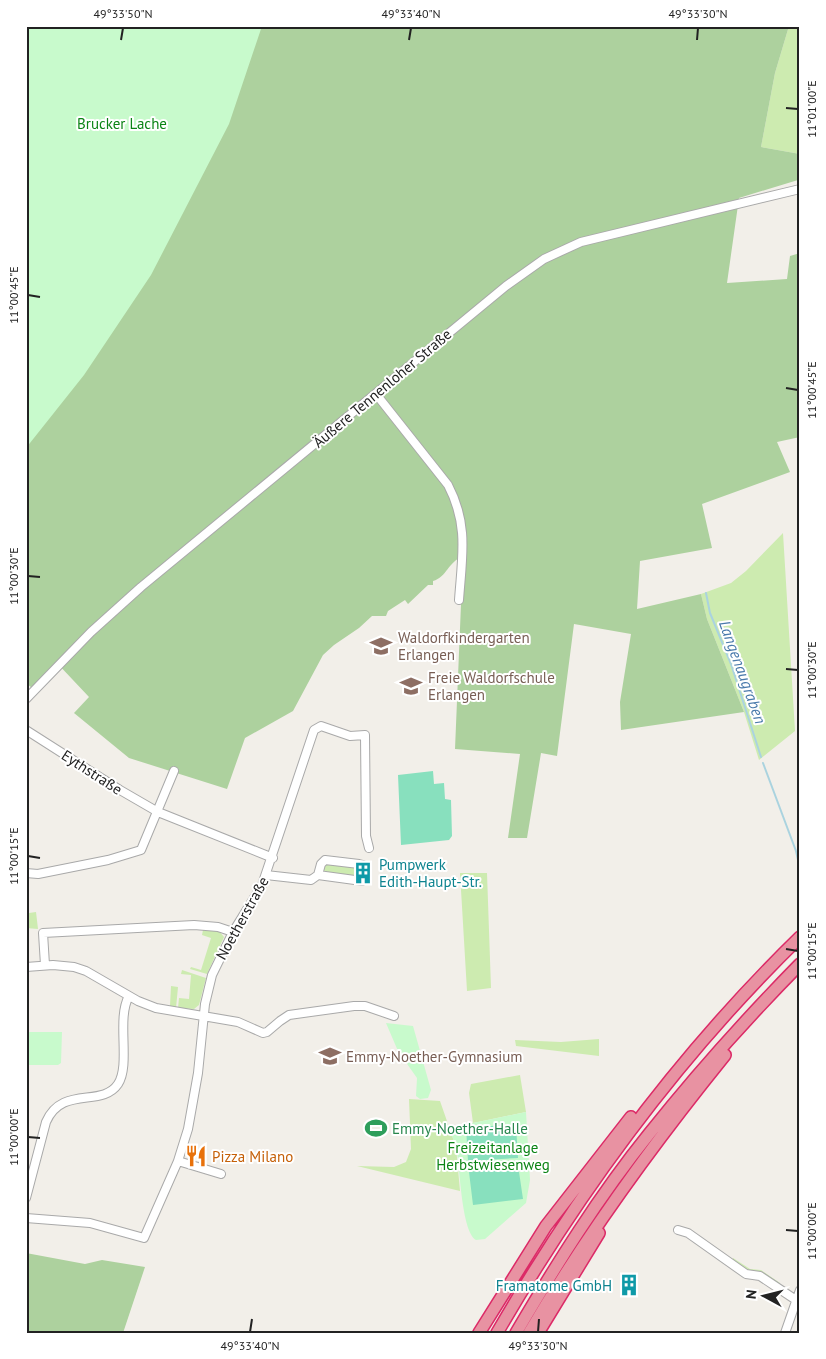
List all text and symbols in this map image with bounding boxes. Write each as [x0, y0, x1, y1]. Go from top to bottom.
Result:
text: 49°33'50"N [93, 6, 153, 21]
text: 49°33'40"N [381, 6, 441, 21]
text: 49°33'30"N [668, 6, 728, 21]
text: 11°01'00"E [804, 80, 819, 138]
park label: Brucker Lache [77, 114, 167, 133]
text: 11°00'45"E [6, 266, 21, 324]
street label: Äußere Tennenloher Straße [309, 324, 455, 452]
text: 11°00'45"E [804, 361, 819, 419]
text: 11°00'30"E [6, 547, 21, 605]
water label: Langenaugraben [715, 618, 771, 726]
place label: Waldorfkindergarten Erlangen [398, 628, 530, 664]
school or university icon: Waldorfkindergarten Erlangen [368, 633, 394, 659]
text: 11°00'30"E [804, 641, 819, 699]
place label: Freie Waldorfschule Erlangen [428, 668, 555, 704]
school or university icon: Freie Waldorfschule Erlangen [398, 673, 424, 699]
street label: Eythstraße [58, 745, 126, 799]
text: 11°00'15"E [6, 827, 21, 885]
place label: Pumpwerk Edith-Haupt-Str. [379, 855, 482, 891]
building icon: Pumpwerk Edith-Haupt-Str. [350, 860, 376, 886]
street label: Noetherstraße [211, 873, 273, 963]
text: 11°00'15"E [804, 922, 819, 980]
school or university icon: Emmy-Noether-Gymnasium [317, 1043, 343, 1069]
place label: Emmy-Noether-Gymnasium [346, 1047, 523, 1066]
text: 11°00'00"E [6, 1108, 21, 1166]
sports icon: Emmy-Noether-Halle [363, 1115, 389, 1141]
place label: Emmy-Noether-Halle [392, 1119, 528, 1138]
park label: Freizeitanlage Herbstwiesenweg [436, 1138, 550, 1174]
restaurant icon: Pizza Milano [183, 1143, 209, 1169]
place label: Pizza Milano [212, 1147, 293, 1166]
text: 11°00'00"E [804, 1202, 819, 1260]
building icon: Framatome GmbH [616, 1272, 642, 1298]
north arrow [738, 1272, 788, 1322]
place label: Framatome GmbH [496, 1276, 612, 1295]
text: N [742, 1289, 761, 1300]
text: 49°33'40"N [220, 1338, 280, 1353]
text: 49°33'30"N [508, 1338, 568, 1353]

